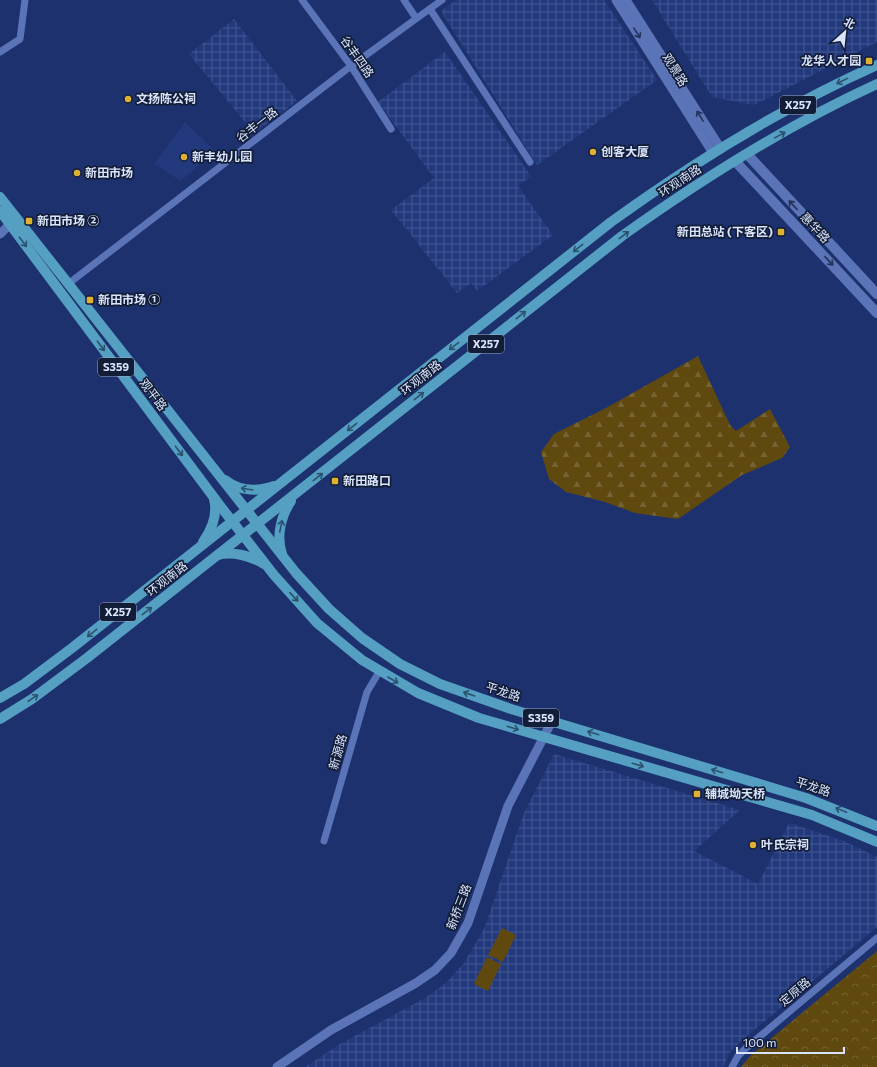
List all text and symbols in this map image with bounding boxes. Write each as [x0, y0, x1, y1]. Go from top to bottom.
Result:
north arrow [825, 12, 865, 52]
text: 北 [842, 14, 858, 31]
one-way arrow [633, 27, 641, 38]
street label: 谷丰四路 [338, 33, 377, 80]
street label: 观景路 [660, 50, 691, 88]
place label: 龙华人才园 [801, 53, 861, 67]
marker: 龙华人才园 [864, 56, 874, 66]
one-way arrow [836, 78, 848, 86]
place label: 文扬陈公祠 [136, 91, 196, 105]
marker: 文扬陈公祠 [123, 94, 133, 104]
road number: X257 [780, 96, 816, 114]
street label: 谷丰一路 [233, 104, 280, 145]
one-way arrow [695, 110, 703, 122]
one-way arrow [774, 130, 786, 138]
place label: 创客大厦 [601, 144, 649, 158]
marker: 创客大厦 [588, 147, 598, 157]
place label: 新丰幼儿园 [192, 149, 252, 163]
marker: 新丰幼儿园 [179, 152, 189, 162]
street label: 环观南路 [656, 161, 703, 199]
place label: 新田市场 [85, 165, 133, 179]
marker: 新田市场 [72, 168, 82, 178]
one-way arrow [789, 200, 798, 210]
street label: 惠华路 [798, 209, 833, 245]
place label: 新田市场 ② [37, 213, 99, 227]
marker: 新田市场 ② [24, 216, 34, 226]
place label: 新田总站 (下客区) [677, 224, 773, 238]
marker: 新田总站 (下客区) [776, 227, 786, 237]
one-way arrow [618, 231, 629, 239]
one-way arrow [19, 236, 28, 247]
one-way arrow [573, 244, 584, 253]
one-way arrow [824, 256, 833, 267]
place label: 新田市场 ① [98, 292, 160, 306]
marker: 新田市场 ① [85, 295, 95, 305]
one-way arrow [516, 311, 527, 320]
road number: X257 [468, 335, 504, 353]
one-way arrow [97, 341, 105, 352]
one-way arrow [449, 342, 460, 350]
street label: 环观南路 [397, 357, 444, 398]
road number: S359 [98, 358, 134, 376]
street label: 观平路 [137, 376, 170, 413]
one-way arrow [414, 392, 425, 400]
one-way arrow [347, 422, 358, 431]
one-way arrow [174, 445, 183, 456]
one-way arrow [312, 472, 323, 481]
place label: 新田路口 [343, 473, 391, 487]
marker: 新田路口 [330, 476, 340, 486]
one-way arrow [241, 485, 254, 493]
one-way arrow [277, 520, 285, 533]
street label: 环观南路 [143, 558, 190, 599]
one-way arrow [289, 592, 298, 602]
road number: X257 [100, 603, 136, 621]
one-way arrow [142, 606, 153, 615]
one-way arrow [86, 628, 97, 637]
one-way arrow [387, 676, 399, 684]
street label: 平龙路 [484, 679, 523, 703]
one-way arrow [463, 690, 475, 698]
one-way arrow [27, 694, 38, 702]
road number: S359 [523, 709, 559, 727]
one-way arrow [507, 725, 519, 733]
one-way arrow [587, 729, 600, 736]
street label: 新源路 [325, 732, 349, 771]
one-way arrow [631, 761, 644, 769]
one-way arrow [711, 767, 724, 774]
street label: 平龙路 [794, 774, 833, 798]
place label: 辅城坳天桥 [705, 786, 765, 800]
marker: 辅城坳天桥 [692, 789, 702, 799]
one-way arrow [836, 806, 848, 814]
place label: 叶氏宗祠 [761, 837, 809, 851]
marker: 叶氏宗祠 [748, 840, 758, 850]
street label: 新桥三路 [443, 882, 473, 932]
street label: 定原路 [776, 974, 813, 1008]
scale bar [737, 1029, 844, 1055]
text: 100 m [743, 1035, 777, 1049]

